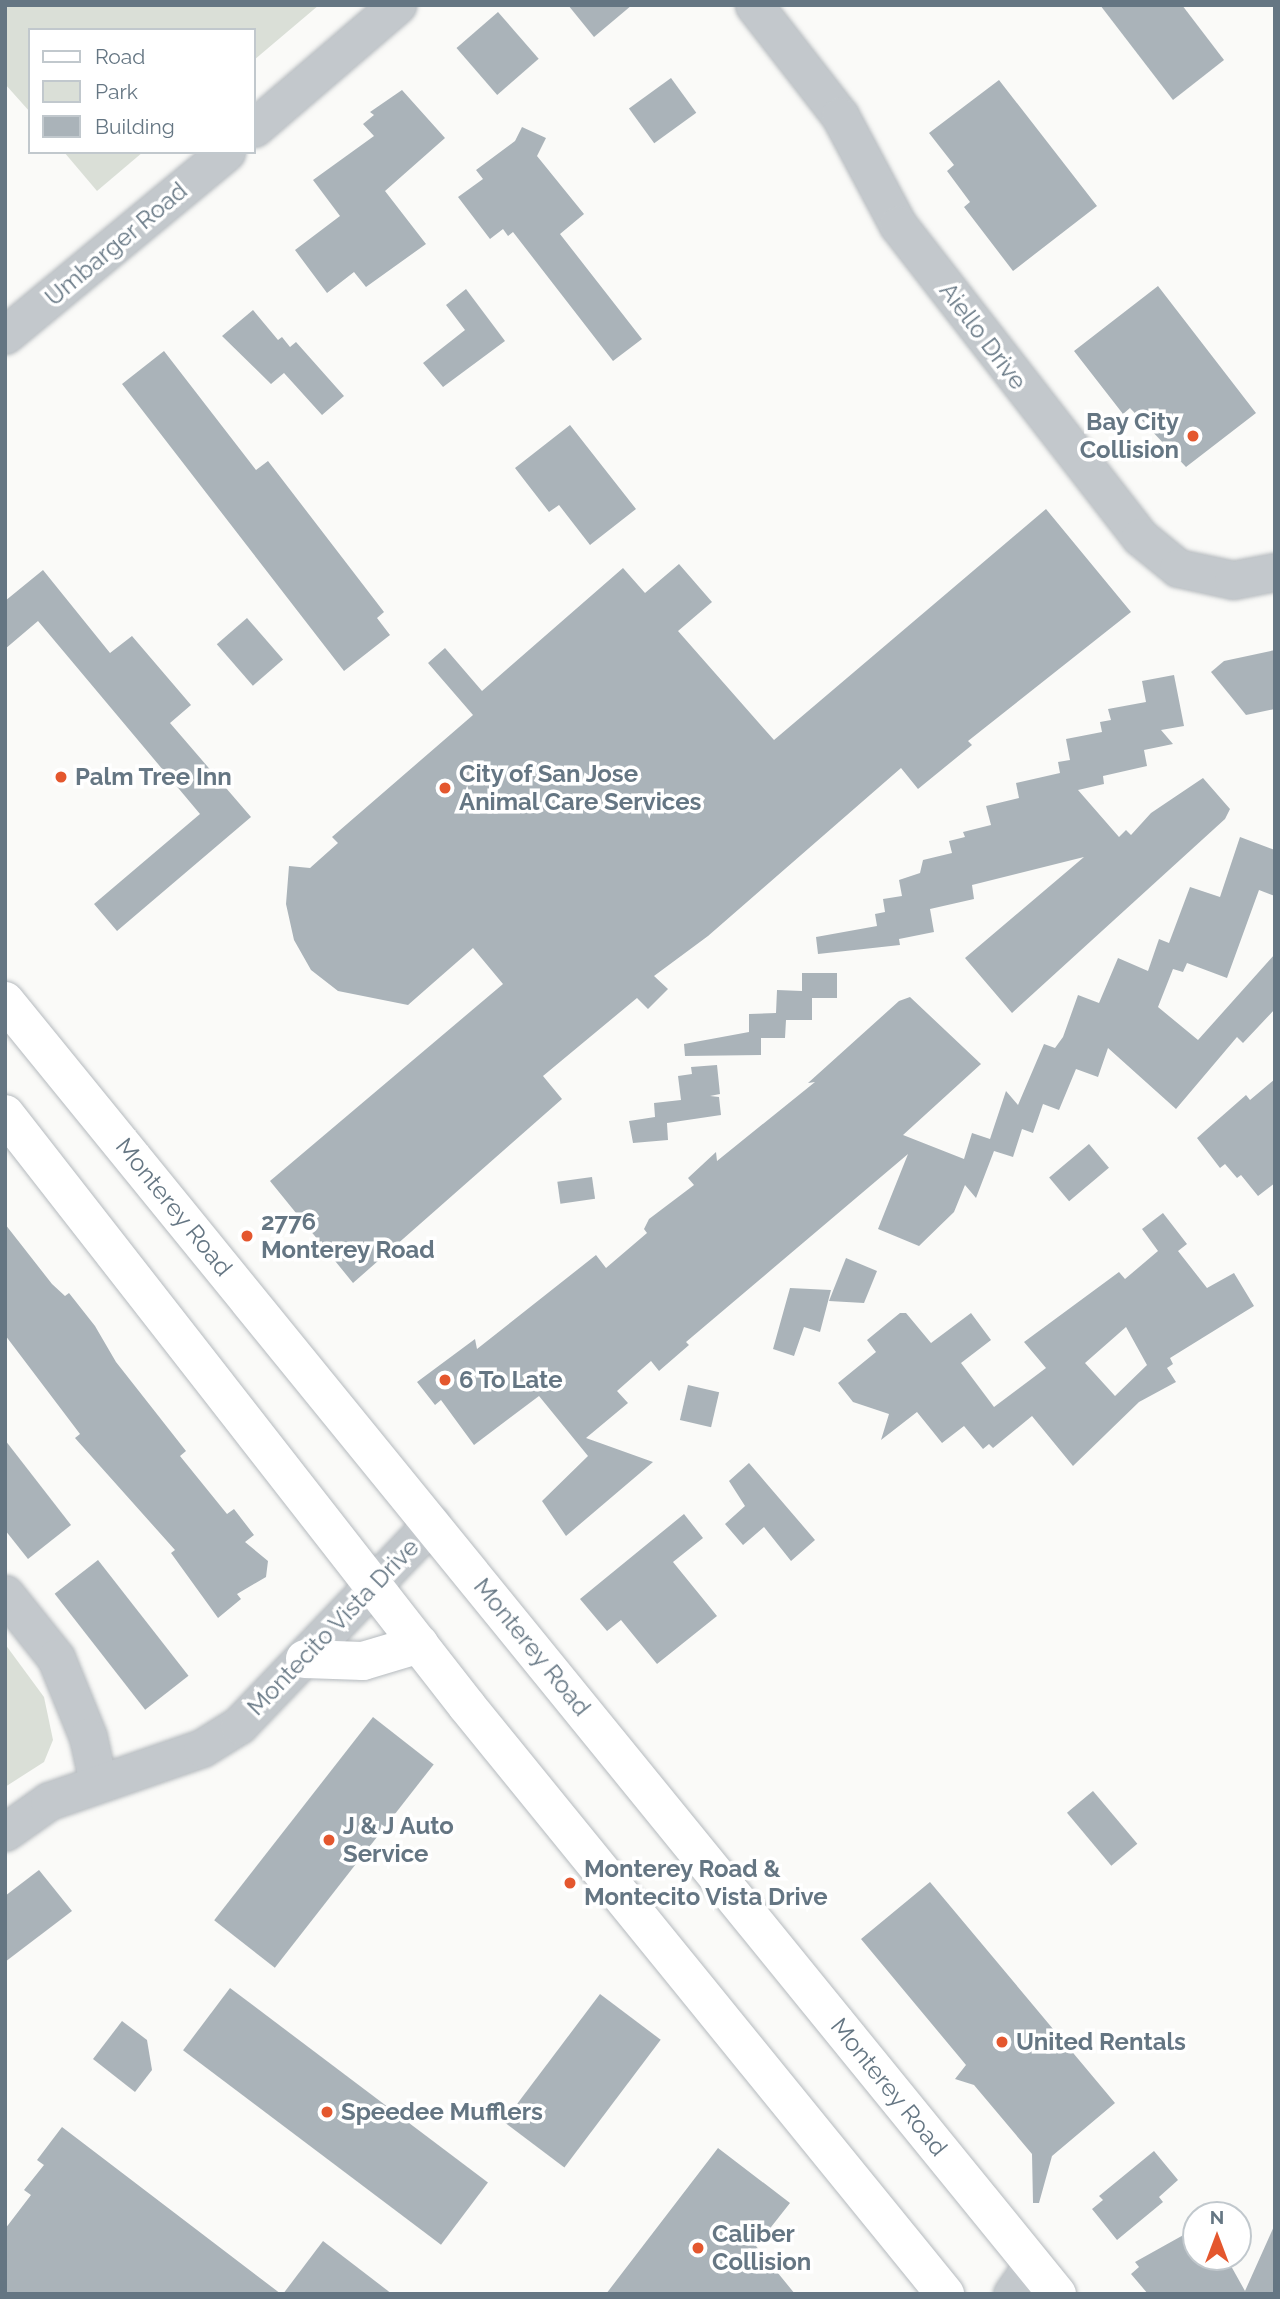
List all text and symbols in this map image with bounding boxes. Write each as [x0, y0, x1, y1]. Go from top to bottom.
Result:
legend [28, 28, 256, 154]
text: Road [95, 44, 145, 69]
text: Park [95, 79, 138, 104]
text: Building [95, 114, 175, 139]
street label: Umbarger Road [39, 176, 193, 312]
street label: Aiello Drive [934, 277, 1032, 395]
place label: Bay City Collision [1080, 408, 1179, 464]
marker: Bay City Collision [1185, 428, 1201, 444]
place label: City of San Jose Animal Care Services [459, 760, 702, 816]
place label: Palm Tree Inn [75, 763, 232, 791]
marker: Palm Tree Inn [53, 769, 69, 785]
marker: City of San Jose Animal Care Services [437, 780, 453, 796]
street label: Monterey Road [110, 1132, 238, 1282]
place label: 2776 Monterey Road [261, 1208, 435, 1264]
marker: 2776 Monterey Road [239, 1228, 255, 1244]
place label: 6 To Late [459, 1366, 563, 1394]
marker: 6 To Late [437, 1372, 453, 1388]
street label: Montecito Vista Drive [241, 1532, 425, 1722]
street label: Monterey Road [468, 1572, 596, 1722]
place label: J & J Auto Service [343, 1812, 455, 1868]
marker: J & J Auto Service [321, 1832, 337, 1848]
place label: Monterey Road & Montecito Vista Drive [584, 1855, 829, 1911]
marker: Monterey Road & Montecito Vista Drive [562, 1875, 578, 1891]
street label: Monterey Road [825, 2012, 953, 2162]
place label: United Rentals [1016, 2028, 1186, 2056]
marker: United Rentals [994, 2034, 1010, 2050]
place label: Speedee Mufflers [341, 2098, 543, 2126]
marker: Speedee Mufflers [319, 2104, 335, 2120]
north arrow [1182, 2201, 1252, 2271]
text: N [1210, 2206, 1224, 2228]
place label: Caliber Collision [712, 2220, 811, 2276]
marker: Caliber Collision [690, 2240, 706, 2256]

